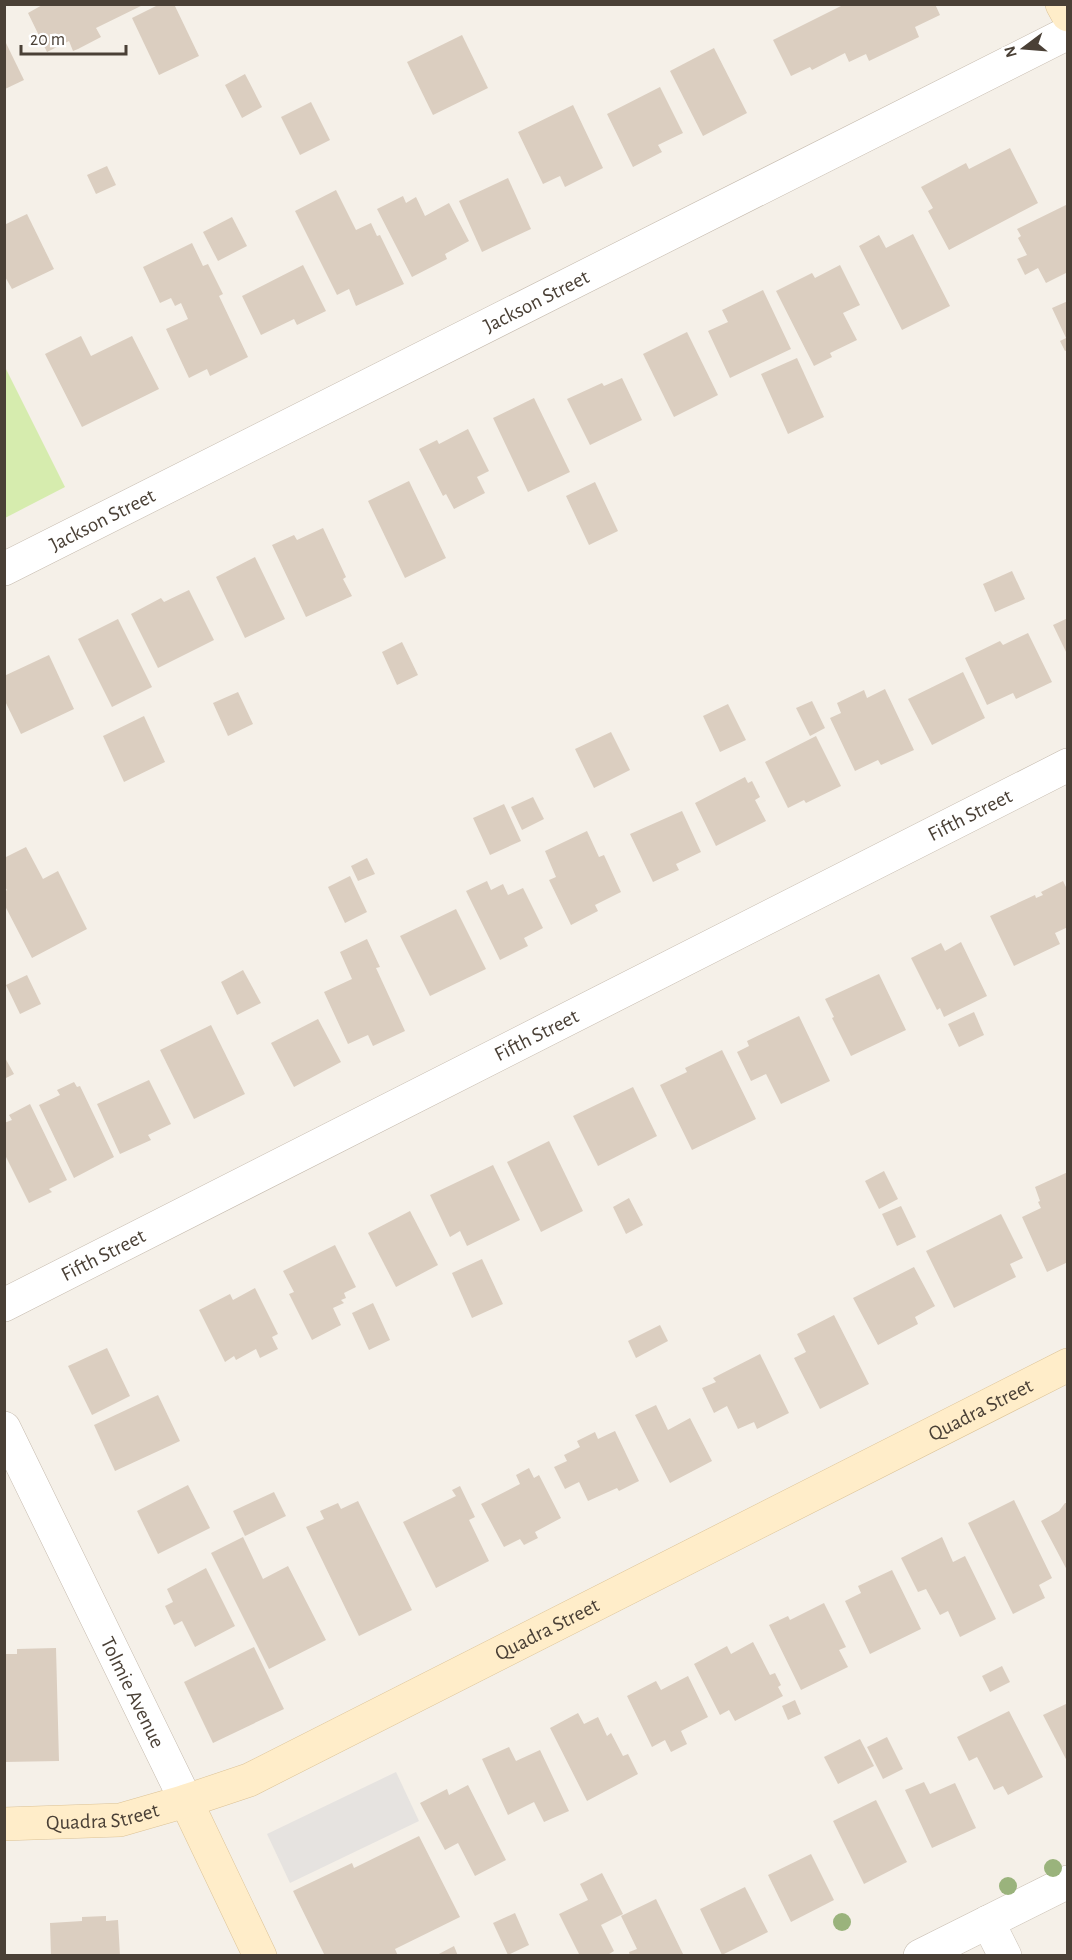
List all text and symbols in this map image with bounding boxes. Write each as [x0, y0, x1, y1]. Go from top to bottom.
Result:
scale bar [21, 18, 126, 56]
north arrow [994, 18, 1054, 78]
text: 20 m [30, 31, 65, 49]
text: N [1001, 44, 1020, 59]
street label: Jackson Street [480, 265, 593, 336]
street label: Jackson Street [46, 484, 159, 555]
street label: Fifth Street [924, 785, 1015, 845]
street label: Fifth Street [491, 1005, 582, 1065]
street label: Fifth Street [58, 1225, 149, 1285]
street label: Quadra Street [925, 1374, 1036, 1445]
street label: Quadra Street [491, 1594, 603, 1664]
street label: Tolmie Avenue [97, 1633, 169, 1751]
street label: Quadra Street [46, 1799, 162, 1833]

